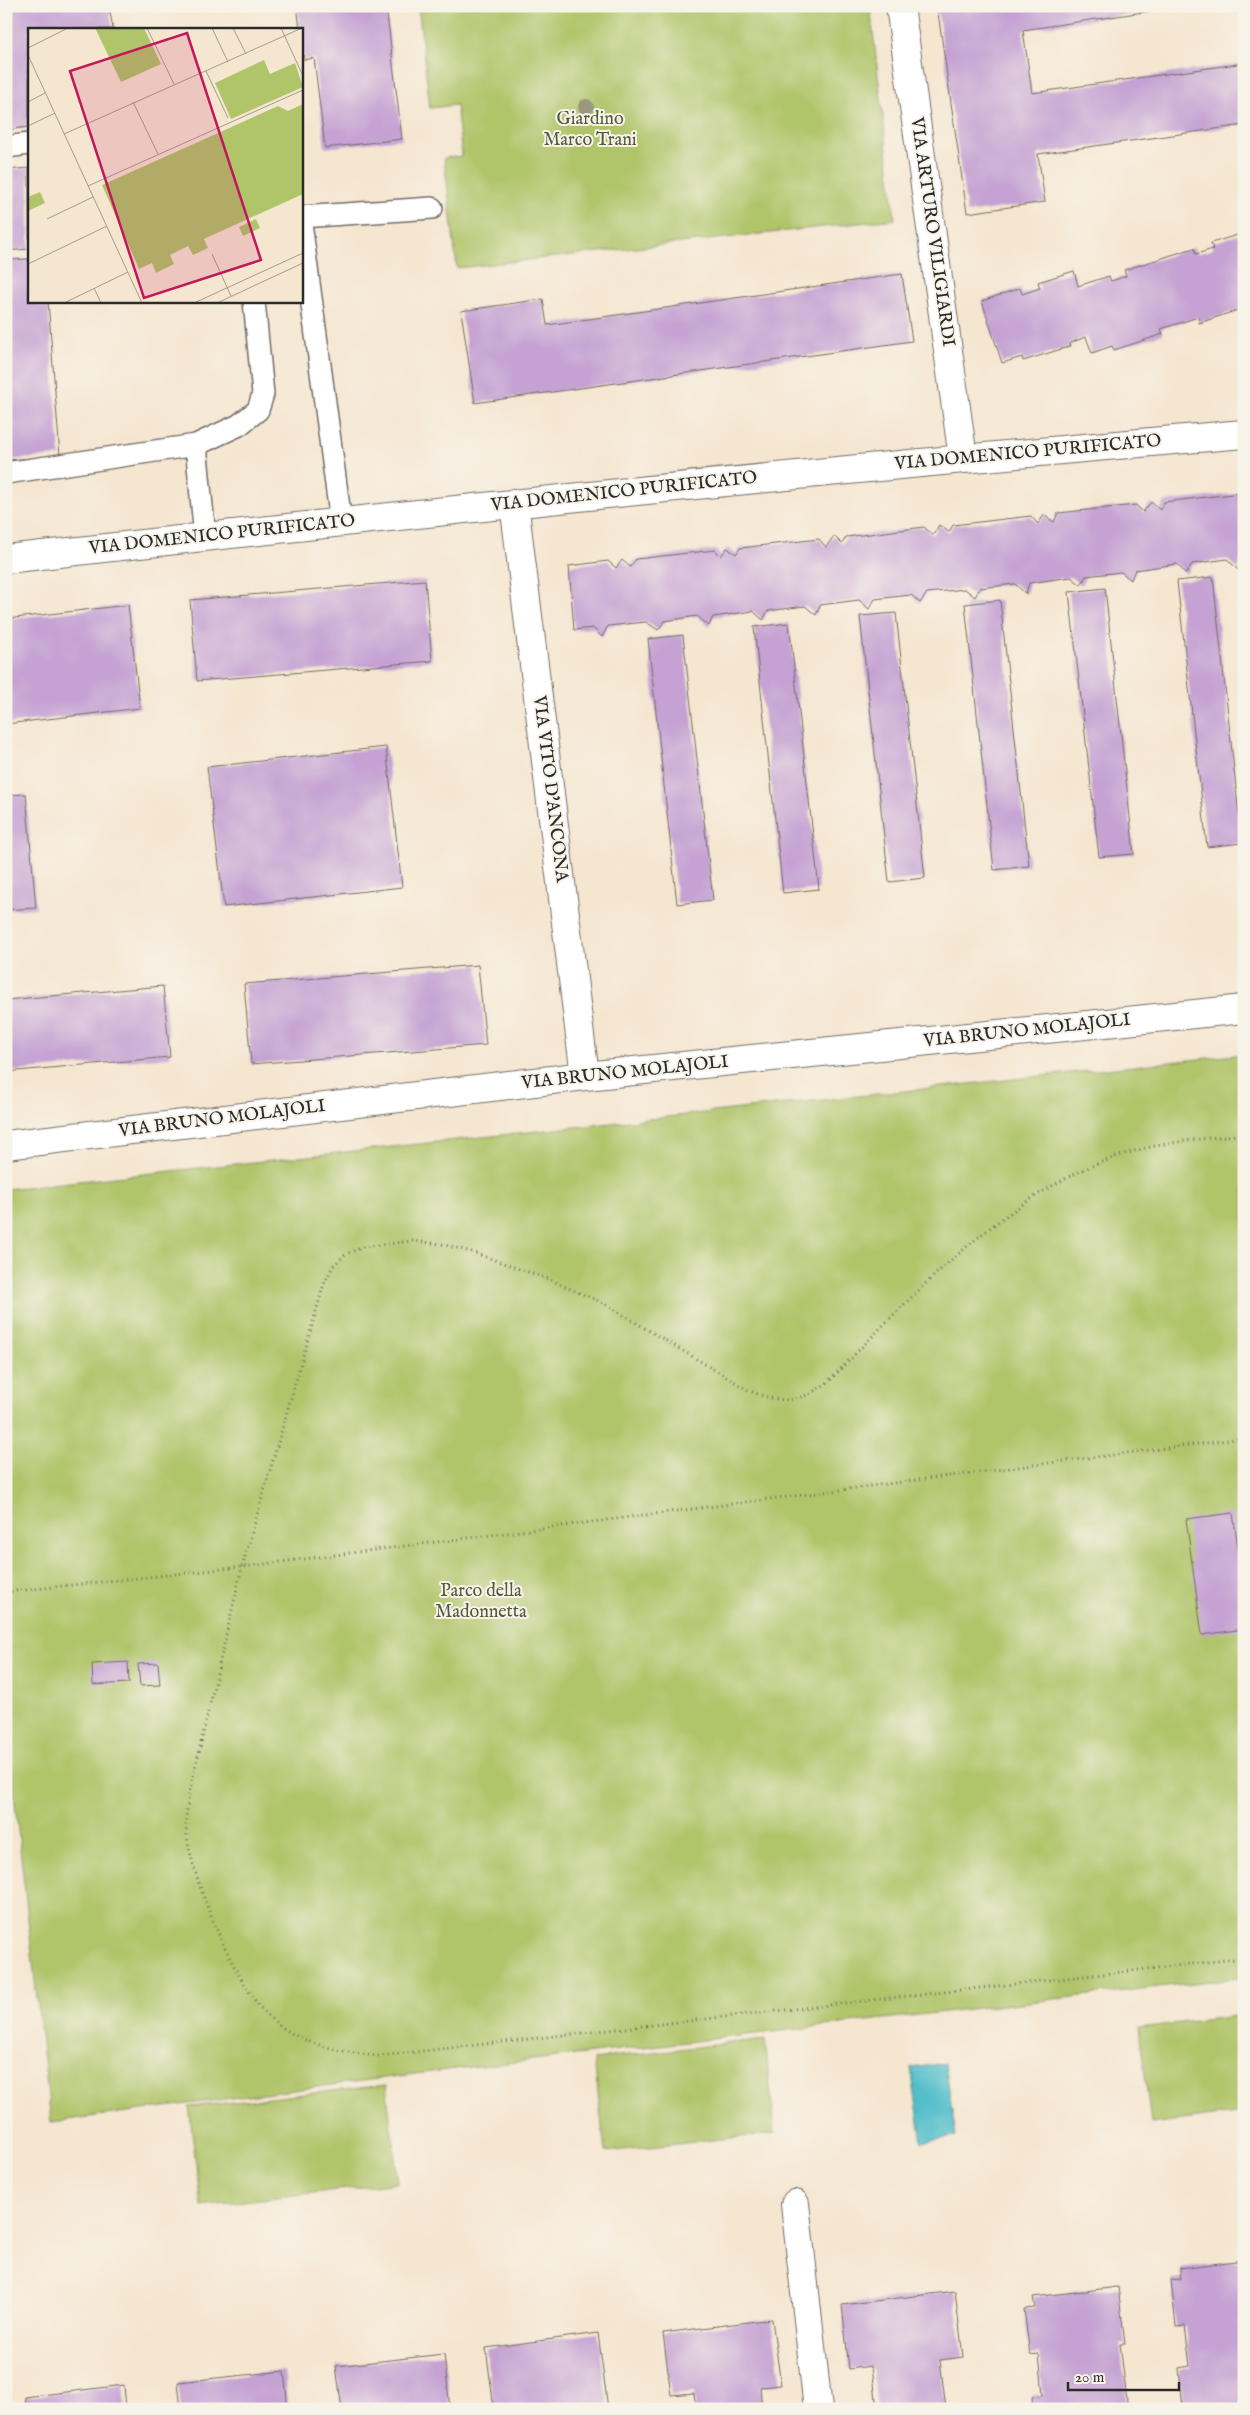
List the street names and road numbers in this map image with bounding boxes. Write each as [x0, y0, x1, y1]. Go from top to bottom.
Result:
street label: VIA ARTURO VILIGIARDI [904, 115, 960, 348]
street label: VIA DOMENICO PURIFICATO [893, 430, 1162, 476]
street label: VIA DOMENICO PURIFICATO [489, 467, 758, 518]
street label: VIA DOMENICO PURIFICATO [87, 510, 356, 561]
street label: VIA VITO D'ANCONA [527, 693, 573, 885]
street label: VIA BRUNO MOLAJOLI [921, 1009, 1132, 1053]
street label: VIA BRUNO MOLAJOLI [519, 1051, 730, 1095]
street label: VIA BRUNO MOLAJOLI [116, 1095, 327, 1143]

